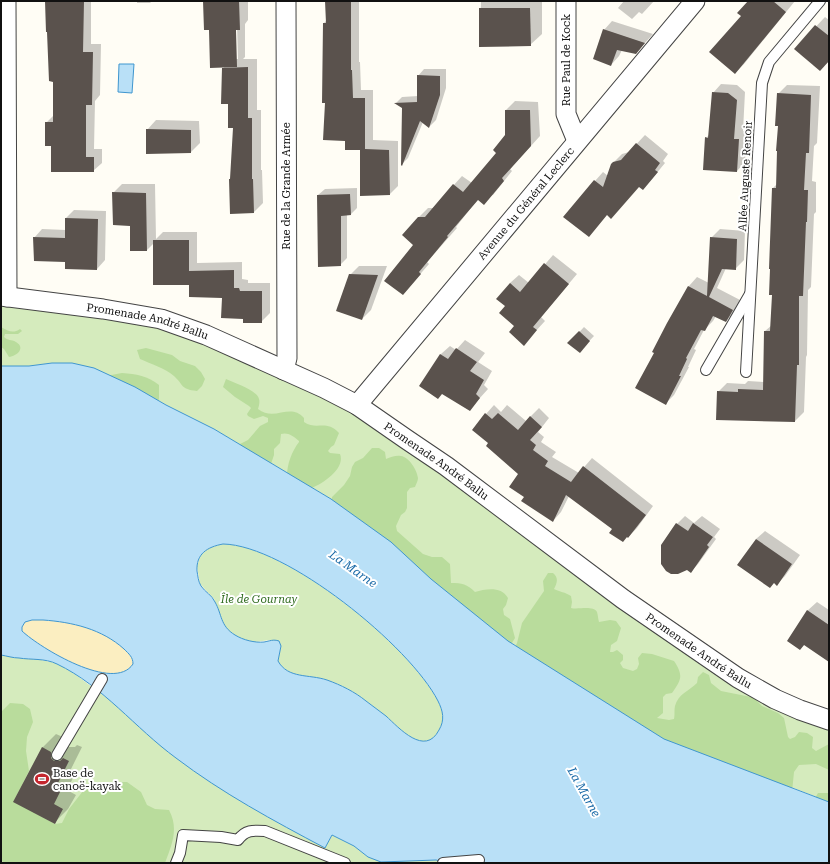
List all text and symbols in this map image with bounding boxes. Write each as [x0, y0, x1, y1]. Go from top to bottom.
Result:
street label: Rue Paul de Kock [560, 14, 573, 106]
street label: Allée Auguste Renoir [736, 120, 755, 232]
street label: Rue de la Grande Armée [280, 122, 293, 250]
street label: Avenue du Général Leclerc [475, 145, 577, 263]
street label: Promenade André Ballu [86, 301, 210, 342]
street label: Promenade André Ballu [381, 420, 491, 503]
water label: La Marne [326, 547, 379, 590]
park label: Île de Gournay [220, 592, 298, 606]
street label: Promenade André Ballu [643, 611, 754, 692]
water label: La Marne [564, 764, 603, 819]
place label: Base de canoë-kayak [53, 767, 121, 793]
sports icon: Base de canoë-kayak [34, 771, 50, 787]

